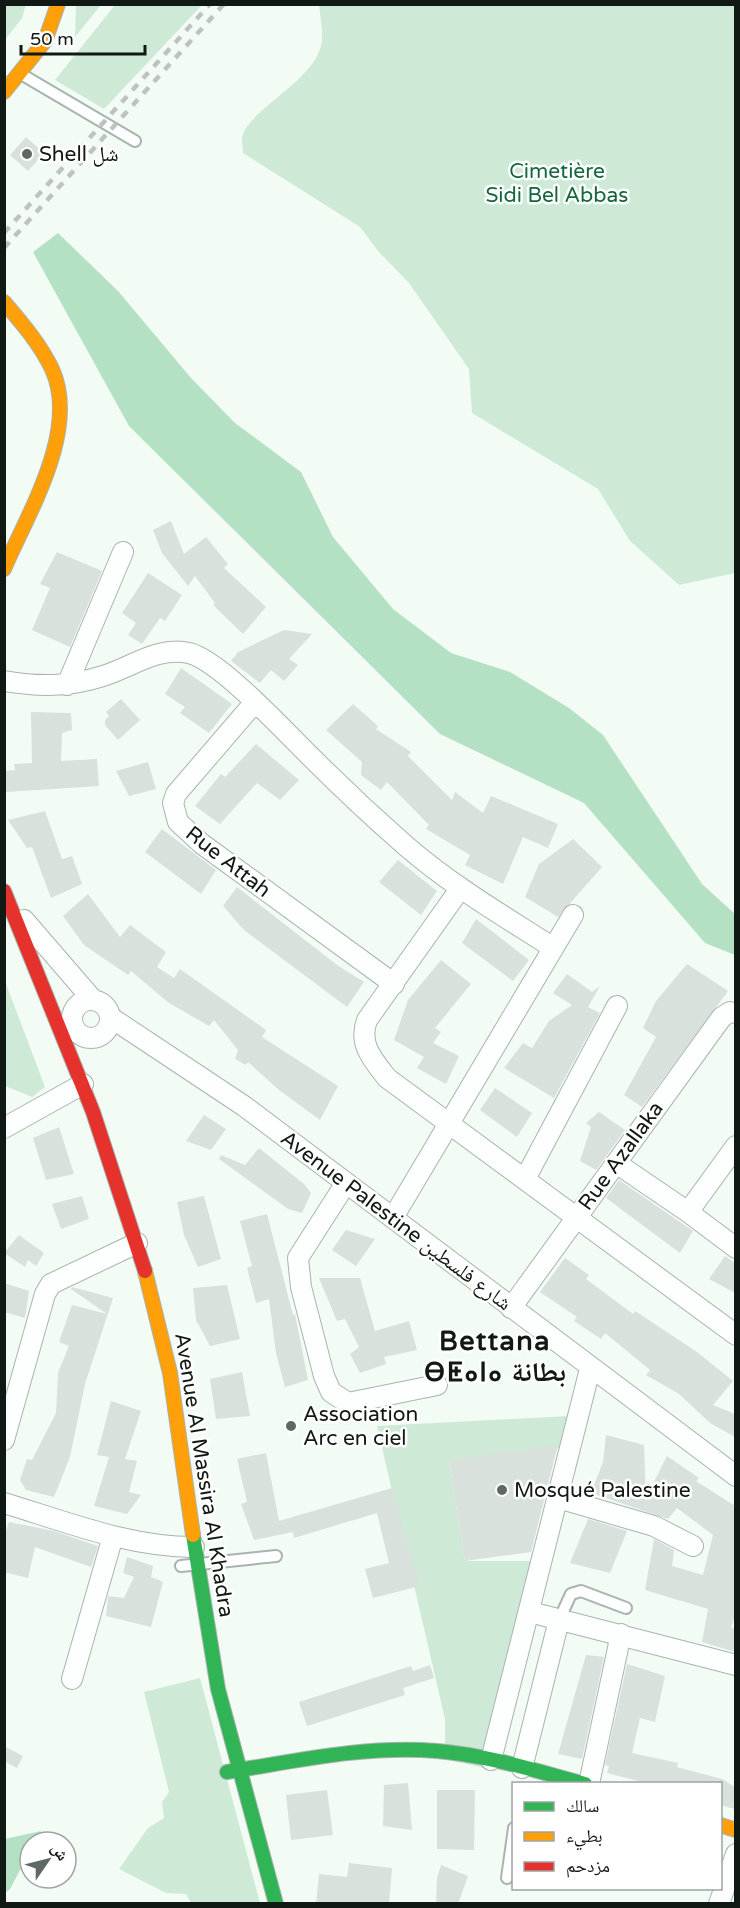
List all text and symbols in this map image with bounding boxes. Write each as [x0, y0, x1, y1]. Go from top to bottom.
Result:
scale bar [21, 18, 146, 56]
text: 50 m [30, 28, 74, 50]
place label: Shell شل [39, 142, 119, 167]
marker: Shell شل [20, 147, 34, 161]
park label: Cimetière Sidi Bel Abbas [486, 159, 628, 208]
street label: Rue Attah [181, 821, 275, 903]
street label: Rue Azallaka [573, 1097, 669, 1215]
street label: Avenue Palestine شارع فلسطين [276, 1126, 516, 1316]
district label: Bettana ⴱⵟⴰⵏⴰ بطانة [424, 1325, 566, 1389]
street label: Avenue Al Massira Al Khadra [169, 1331, 239, 1619]
place label: Association Arc en ciel [303, 1402, 418, 1451]
marker: Association Arc en ciel [284, 1419, 298, 1433]
place label: Mosqué Palestine [514, 1478, 691, 1503]
marker: Mosqué Palestine [495, 1483, 509, 1497]
legend [512, 1782, 722, 1890]
text: سالك [566, 1795, 599, 1817]
text: بطيء [566, 1825, 603, 1851]
north arrow [18, 1830, 78, 1890]
text: ش [46, 1839, 73, 1865]
text: مزدحم [566, 1855, 610, 1878]

